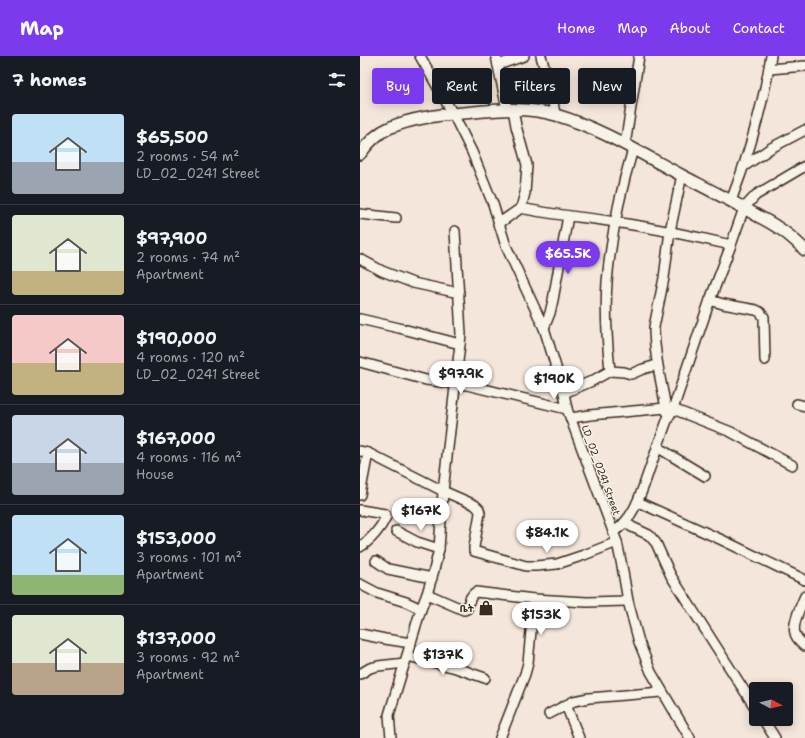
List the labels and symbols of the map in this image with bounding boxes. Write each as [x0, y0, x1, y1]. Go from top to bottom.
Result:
pin: $65.5K [535, 241, 601, 275]
pin: $97.9K [428, 361, 494, 395]
pin: $190K [526, 366, 582, 400]
street label: LD_02_0241 Street [579, 423, 623, 517]
pin: $167K [393, 498, 449, 532]
pin: $84.1K [514, 520, 580, 554]
shop icon: ቤት [477, 599, 495, 617]
place label: ቤት [460, 602, 475, 615]
pin: $153K [513, 602, 569, 636]
pin: $137K [415, 642, 471, 676]
north arrow [749, 682, 793, 726]

